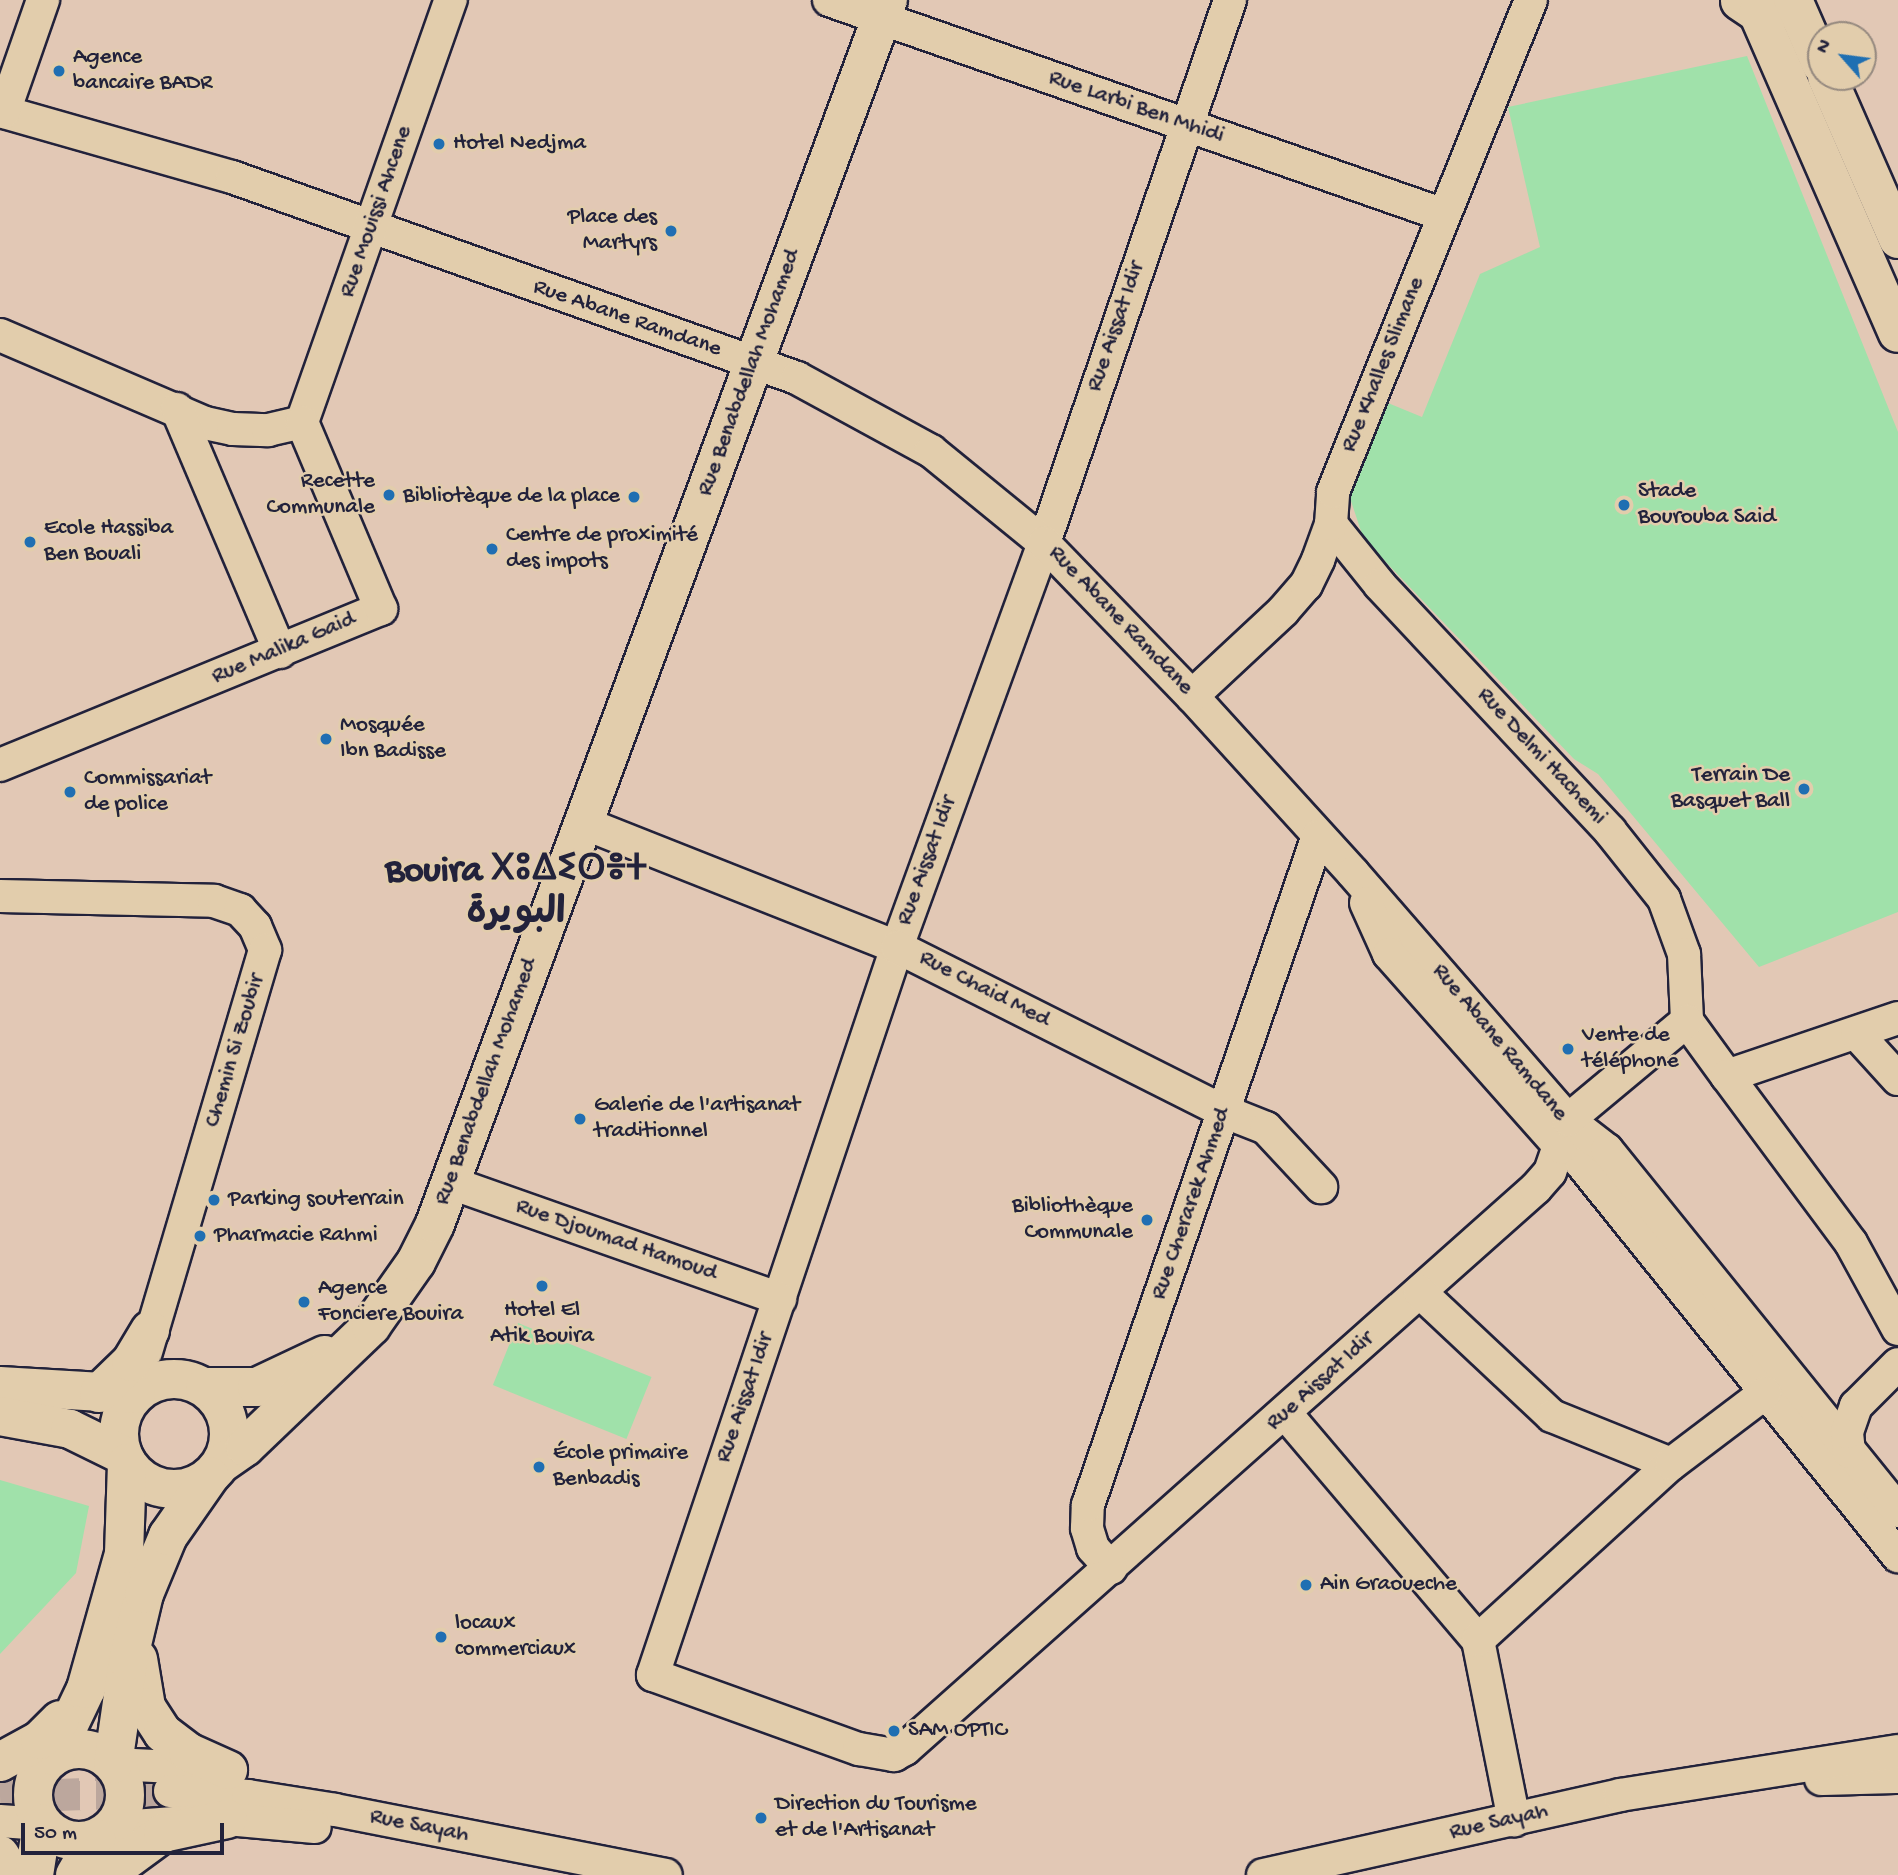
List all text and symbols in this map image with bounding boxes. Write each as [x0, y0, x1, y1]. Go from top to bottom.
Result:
north arrow [1807, 21, 1877, 91]
text: N [1812, 36, 1838, 58]
place label: Agence bancaire BADR [73, 44, 212, 98]
marker: Agence bancaire BADR [51, 63, 67, 79]
street label: Rue Larbi Ben Mhidi [1045, 65, 1227, 151]
street label: Rue Mouissi Ahcene [335, 123, 419, 301]
place label: Hotel Nedjma [453, 130, 586, 158]
marker: Hotel Nedjma [431, 136, 447, 152]
place label: Place des Martyrs [568, 204, 657, 258]
marker: Place des Martyrs [663, 223, 679, 239]
street label: Rue Benabdellah Mohamed [693, 246, 807, 500]
street label: Rue Aissat Idir [1082, 259, 1152, 395]
street label: Rue Khalles Slimane [1336, 273, 1432, 457]
street label: Rue Abane Ramdane [529, 274, 725, 364]
place label: Recette Communale [267, 468, 375, 522]
place label: Stade Bourouba Said [1638, 478, 1776, 532]
place label: Bibliotèque de la place [403, 483, 620, 511]
marker: Recette Communale [381, 487, 397, 503]
marker: Bibliotèque de la place [626, 489, 642, 505]
marker: Stade Bourouba Said [1616, 497, 1632, 513]
place label: Ecole Hassiba Ben Bouali [44, 515, 173, 569]
place label: Centre de proximité des impots [506, 522, 698, 576]
marker: Ecole Hassiba Ben Bouali [22, 534, 38, 550]
marker: Centre de proximité des impots [484, 541, 500, 557]
street label: Rue Abane Ramdane [1042, 541, 1198, 701]
street label: Rue Malika Gaid [208, 606, 360, 692]
street label: Rue Delmi Hachemi [1470, 682, 1612, 832]
place label: Mosquée Ibn Badisse [340, 712, 446, 766]
marker: Mosquée Ibn Badisse [318, 731, 334, 747]
place label: Terrain De Basquet Ball [1671, 762, 1790, 816]
place label: Commissariat de police [84, 765, 211, 819]
marker: Terrain De Basquet Ball [1796, 781, 1812, 797]
marker: Commissariat de police [62, 784, 78, 800]
street label: Rue Aissat Idir [892, 793, 964, 929]
district label: Bouira ⵝⵓⵠⵉⵔⴻⵜ البويرة [385, 851, 647, 938]
street label: Rue Chaid Med [914, 945, 1054, 1035]
street label: Rue Benabdellah Mohamed [430, 955, 544, 1209]
street label: Rue Abane Ramdane [1425, 959, 1573, 1127]
street label: Chemin Si Zoubir [200, 971, 272, 1131]
place label: Vente de téléphone [1582, 1022, 1679, 1076]
marker: Vente de téléphone [1560, 1041, 1576, 1057]
place label: Galerie de l'artisanat traditionnel [594, 1092, 800, 1146]
street label: Rue Cherarek Ahmed [1146, 1104, 1238, 1304]
marker: Galerie de l'artisanat traditionnel [572, 1111, 588, 1127]
place label: Parking souterrain [228, 1186, 404, 1214]
marker: Parking souterrain [206, 1192, 222, 1208]
place label: Bibliothèque Communale [1012, 1193, 1133, 1247]
street label: Rue Djoumad Hamoud [512, 1194, 720, 1288]
marker: Bibliothèque Communale [1139, 1212, 1155, 1228]
place label: Pharmacie Rahmi [214, 1222, 378, 1250]
marker: Pharmacie Rahmi [192, 1228, 208, 1244]
place label: Agence Fonciere Bouira [318, 1275, 463, 1329]
marker: Hotel El Atik Bouira [534, 1278, 550, 1294]
marker: Agence Fonciere Bouira [296, 1294, 312, 1310]
place label: Hotel El Atik Bouira [490, 1297, 594, 1351]
street label: Rue Aissat Idir [1261, 1326, 1381, 1438]
street label: Rue Aissat Idir [711, 1330, 781, 1466]
place label: École primaire Benbadis [553, 1440, 688, 1494]
marker: École primaire Benbadis [531, 1459, 547, 1475]
place label: Ain Graoueche [1320, 1571, 1457, 1599]
marker: Ain Graoueche [1298, 1577, 1314, 1593]
place label: locaux commerciaux [455, 1610, 576, 1664]
marker: locaux commerciaux [433, 1629, 449, 1645]
place label: SAM OPTIC [908, 1717, 1007, 1745]
marker: SAM OPTIC [886, 1723, 902, 1739]
place label: Direction du Tourisme et de l'Artisanat [775, 1791, 977, 1845]
street label: Rue Sayah [1447, 1798, 1551, 1848]
street label: Rue Sayah [367, 1804, 471, 1850]
scale bar [24, 1808, 228, 1852]
marker: Direction du Tourisme et de l'Artisanat [753, 1810, 769, 1826]
text: 50 m [34, 1822, 77, 1847]

